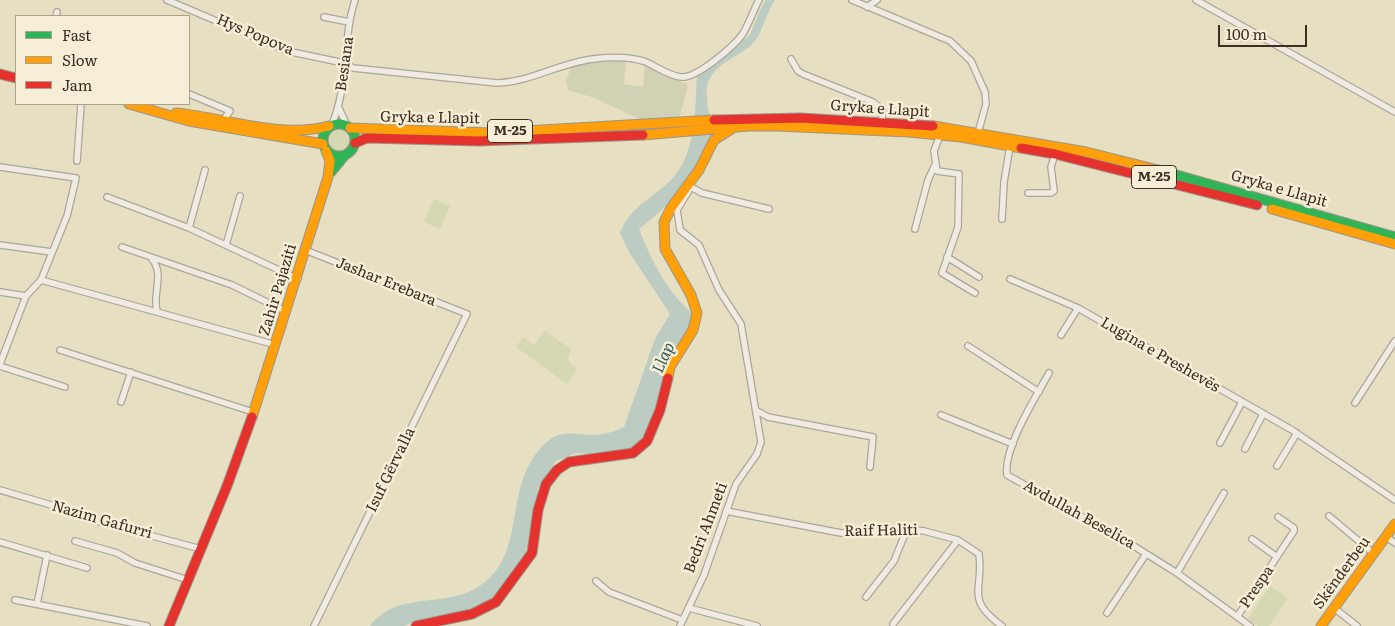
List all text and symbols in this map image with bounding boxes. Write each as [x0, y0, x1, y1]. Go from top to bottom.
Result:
street label: Hys Popova [214, 11, 296, 59]
legend [15, 15, 190, 105]
scale bar [1220, 15, 1309, 47]
text: 100 m [1226, 22, 1267, 45]
text: Fast [62, 23, 91, 46]
street label: Besiana [332, 35, 358, 93]
text: Slow [62, 48, 97, 71]
text: Jam [62, 73, 92, 96]
street label: Gryka e Llapit [830, 97, 930, 121]
street label: Gryka e Llapit [380, 108, 480, 128]
road number: M-25 [488, 120, 532, 142]
road number: M-25 [1132, 166, 1176, 188]
street label: Gryka e Llapit [1229, 167, 1329, 211]
street label: Zahir Pajaziti [255, 242, 301, 338]
street label: Jashar Erebara [333, 254, 439, 310]
street label: Lugina e Preshevës [1097, 314, 1223, 396]
water label: Llap [649, 340, 679, 376]
street label: Isuf Gërvalla [363, 425, 419, 515]
street label: Avdullah Beselica [1020, 477, 1138, 553]
street label: Bedri Ahmeti [680, 480, 732, 576]
street label: Nazim Gafurri [50, 497, 154, 543]
street label: Raif Haliti [844, 521, 918, 541]
street label: Skënderbeu [1310, 533, 1374, 613]
street label: Prespa [1236, 562, 1278, 612]

